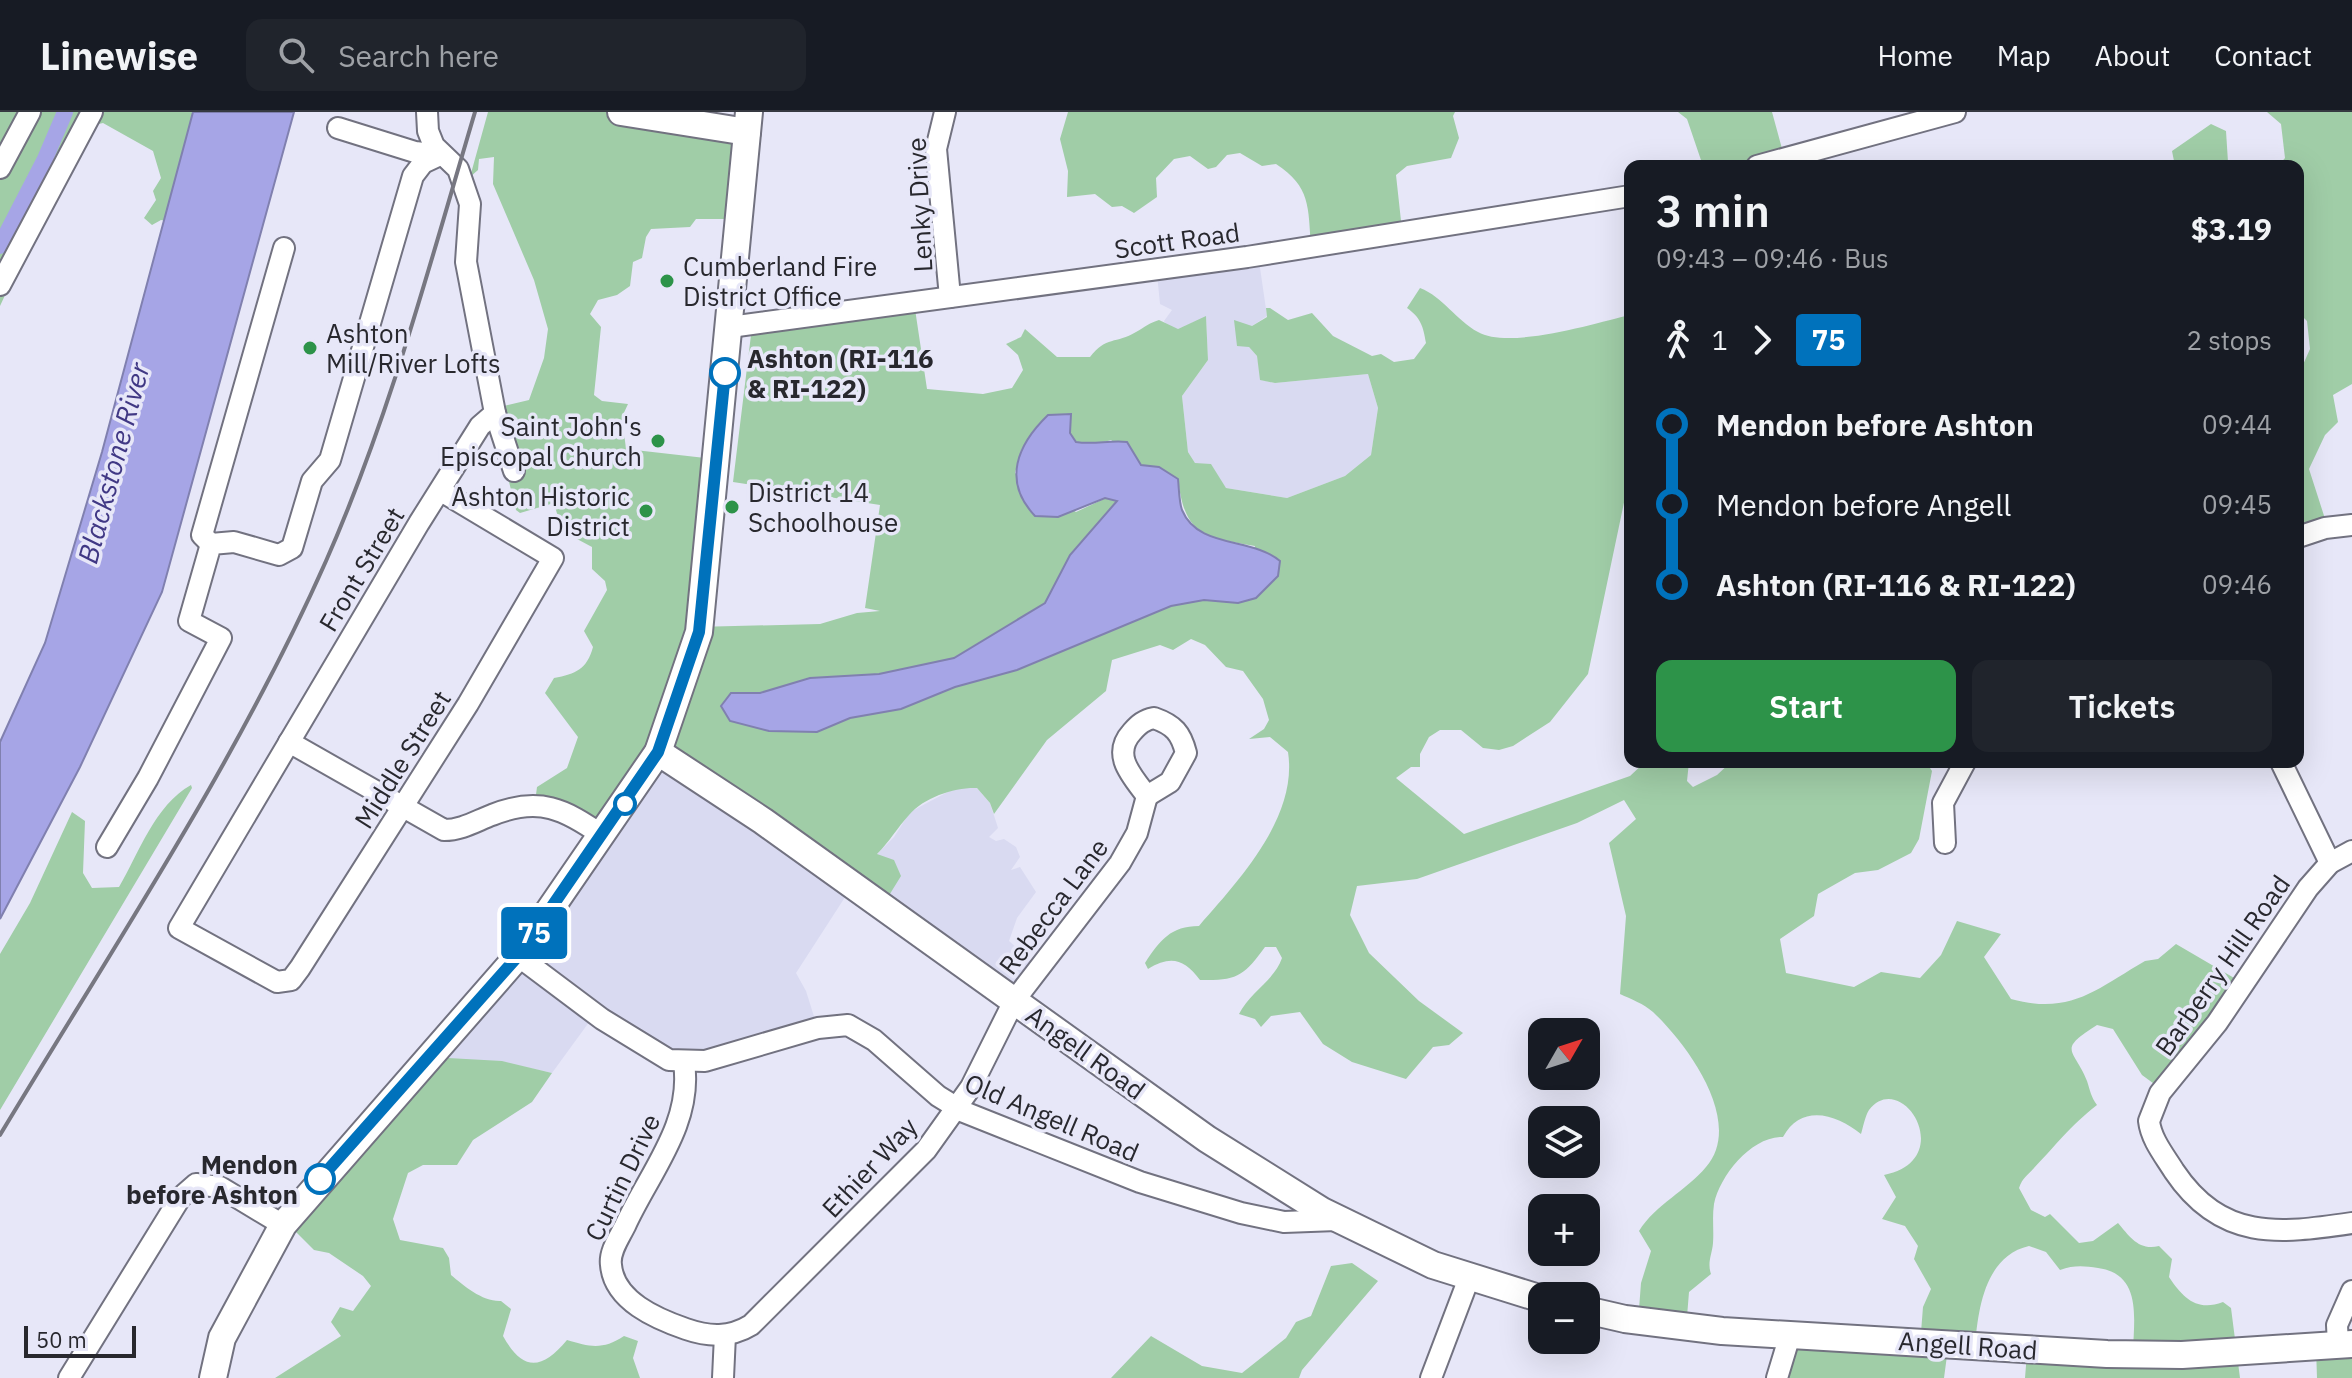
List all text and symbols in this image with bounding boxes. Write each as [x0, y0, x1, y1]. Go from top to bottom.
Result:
search box [246, 19, 806, 91]
text: Linewise [40, 31, 198, 80]
icon: search [274, 33, 318, 77]
text: Search here [338, 36, 499, 75]
text: Home [1877, 37, 1953, 74]
text: Map [1997, 37, 2051, 74]
text: About [2095, 37, 2170, 74]
text: Contact [2214, 37, 2312, 74]
street label: Lenky Drive [898, 137, 940, 273]
text: 3 min [1656, 182, 1770, 239]
text: $3.19 [2191, 209, 2272, 248]
street label: Scott Road [1112, 214, 1242, 266]
text: 09:43 – 09:46 · Bus [1656, 241, 1889, 275]
place label: Cumberland Fire District Office [683, 249, 877, 313]
marker: Cumberland Fire District Office [658, 272, 676, 290]
place label: Ashton Mill/River Lofts [326, 316, 501, 380]
icon: walk [1656, 318, 1700, 362]
icon: forward [1740, 318, 1784, 362]
text: 75 [1812, 321, 1845, 358]
text: 1 [1712, 323, 1728, 357]
text: 2 stops [2186, 323, 2272, 357]
marker: Ashton Mill/River Lofts [301, 339, 319, 357]
place label: Ashton (RI-116 & RI-122) [747, 341, 934, 405]
water label: Blackstone River [68, 358, 158, 567]
marker: Ashton (RI-116 & RI-122) [710, 358, 740, 388]
text: Mendon before Ashton [1716, 405, 2034, 444]
text: 09:44 [2202, 407, 2272, 441]
place label: Saint John's Episcopal Church [440, 409, 642, 473]
marker: Saint John's Episcopal Church [649, 432, 667, 450]
place label: District 14 Schoolhouse [748, 475, 898, 539]
place label: Ashton Historic District [451, 479, 630, 543]
text: Mendon before Angell [1716, 485, 2011, 524]
text: 09:45 [2202, 487, 2272, 521]
marker: District 14 Schoolhouse [723, 498, 741, 516]
street label: Front Street [311, 501, 411, 637]
marker: Ashton Historic District [637, 502, 655, 520]
text: Ashton (RI-116 & RI-122) [1716, 565, 2076, 604]
text: 09:46 [2202, 567, 2272, 601]
button: Start [1656, 660, 1956, 752]
button: Tickets [1972, 660, 2272, 752]
street label: Middle Street [346, 684, 458, 834]
unlabelled marker [614, 793, 636, 815]
street label: Rebecca Lane [991, 831, 1115, 981]
street label: Barberry Hill Road [2147, 868, 2297, 1062]
line badge: 75 [498, 907, 570, 959]
text: 75 [517, 914, 551, 951]
street label: Angell Road [1020, 997, 1152, 1107]
north arrow [1528, 1018, 1600, 1090]
map controls [1528, 1018, 1600, 1354]
street label: Old Angell Road [960, 1065, 1144, 1169]
button: layers [1528, 1106, 1600, 1178]
street label: Curtin Drive [577, 1108, 667, 1246]
street label: Ethier Way [814, 1110, 924, 1224]
place label: Mendon before Ashton [126, 1147, 298, 1211]
marker: Mendon before Ashton [305, 1164, 335, 1194]
button: + [1528, 1194, 1600, 1266]
button: − [1528, 1282, 1600, 1354]
scale bar [24, 1322, 136, 1358]
street label: Angell Road [1897, 1323, 2039, 1367]
text: 50 m [36, 1325, 87, 1354]

